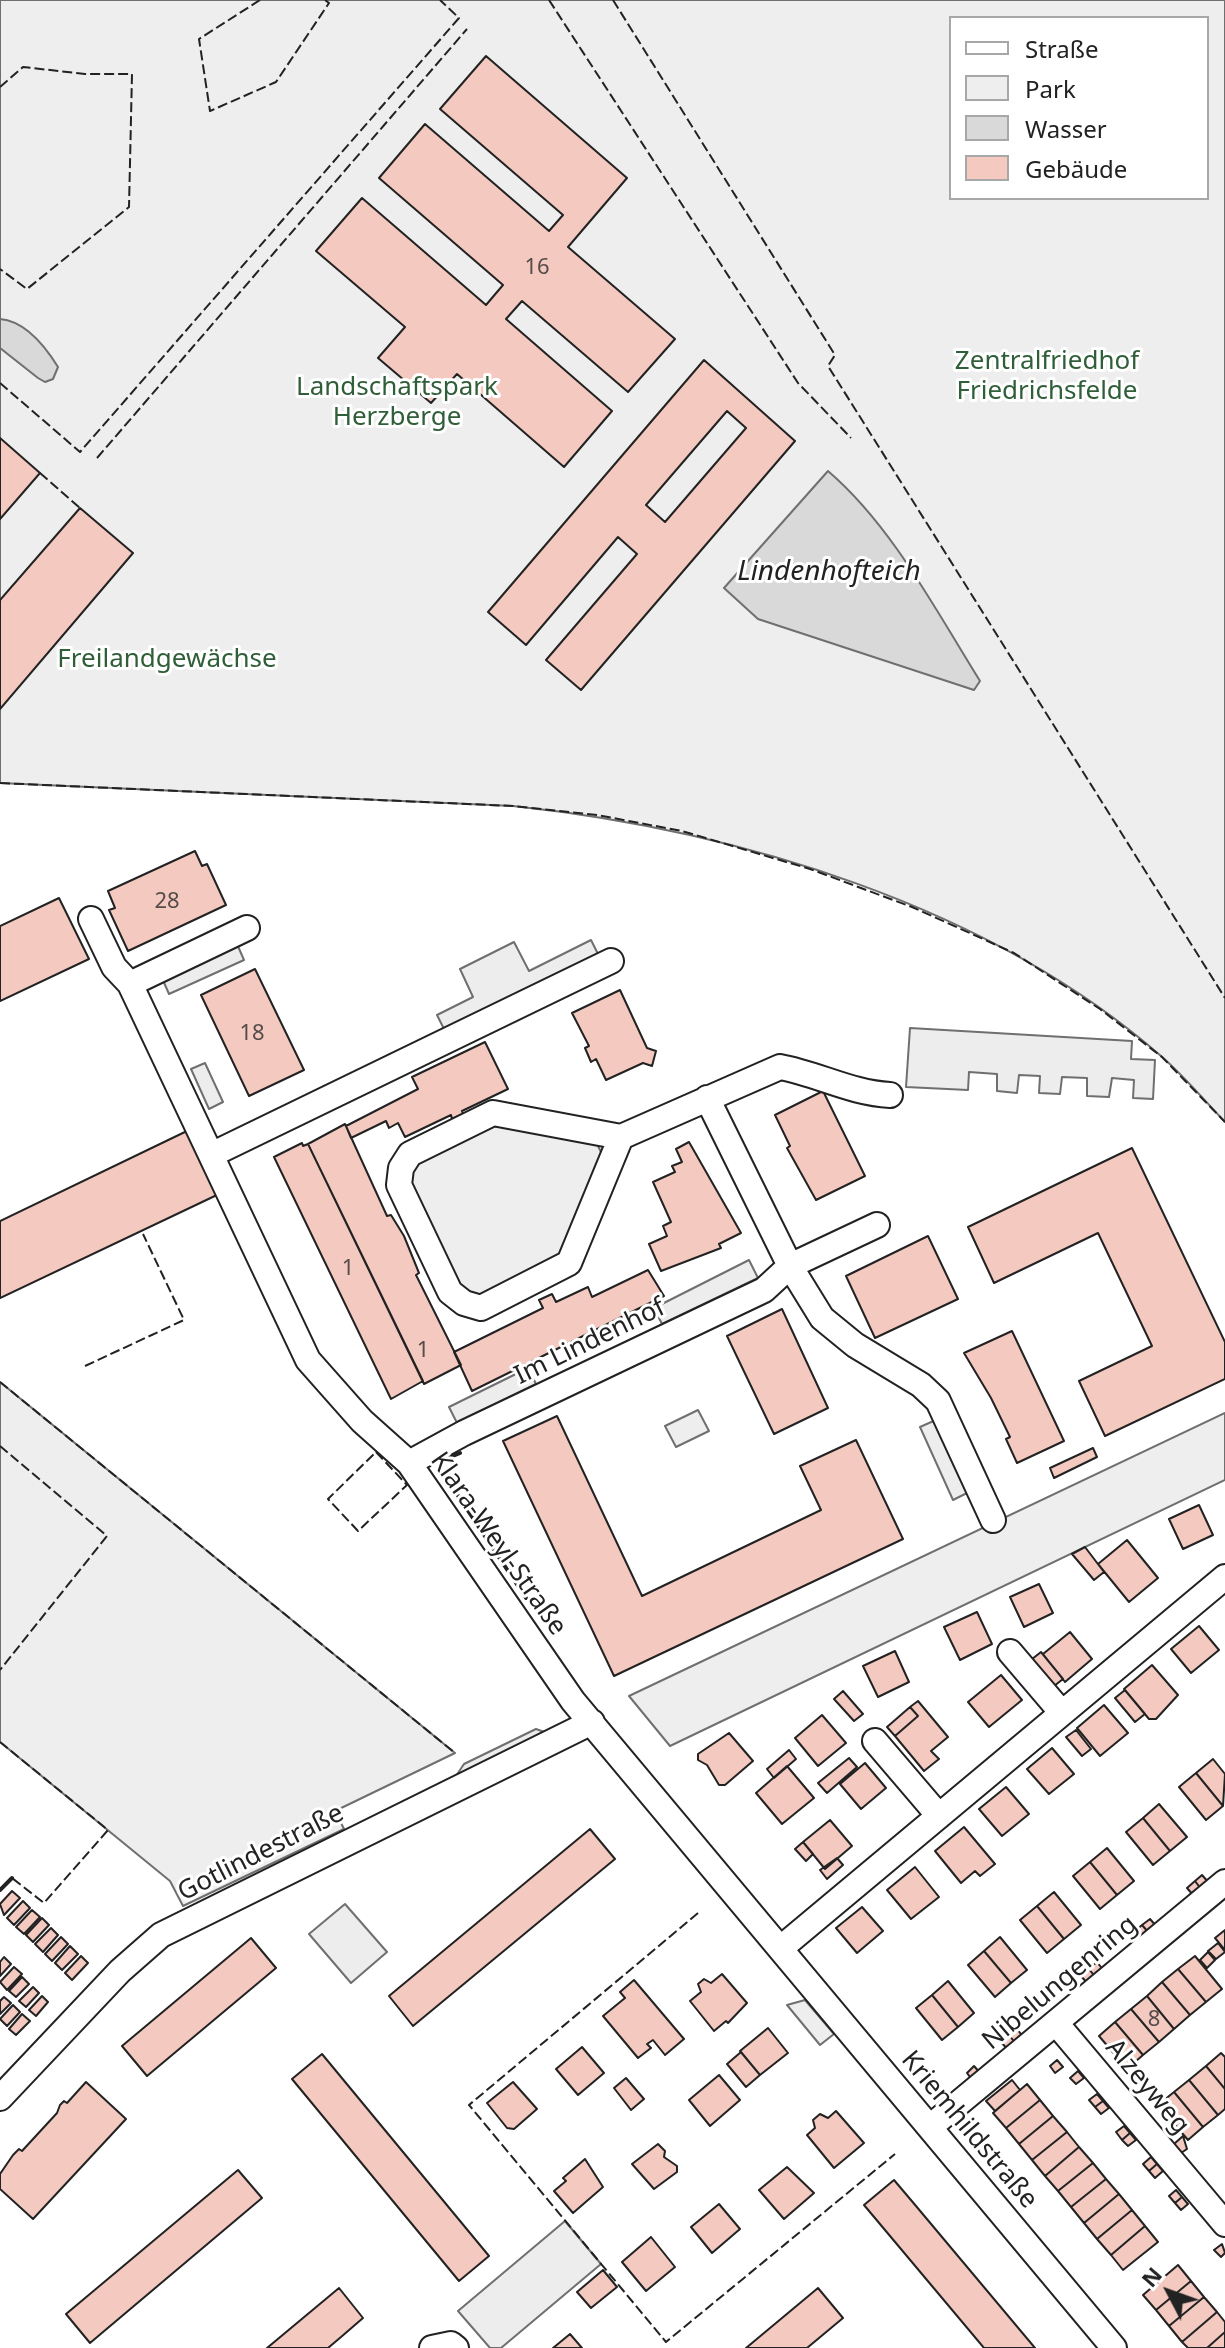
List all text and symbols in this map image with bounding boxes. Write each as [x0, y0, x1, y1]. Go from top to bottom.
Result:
legend [949, 16, 1209, 200]
text: Straße [1025, 32, 1098, 65]
text: Park [1025, 72, 1076, 105]
text: Wasser [1025, 112, 1107, 145]
text: Gebäude [1025, 152, 1127, 185]
house number: 16 [524, 255, 550, 281]
park label: Zentralfriedhof Friedrichsfelde [955, 346, 1139, 408]
park label: Landschaftspark Herzberge [296, 372, 498, 434]
water label: Lindenhofteich [737, 555, 921, 589]
park label: Freilandgewächse [57, 644, 277, 676]
house number: 28 [154, 889, 180, 915]
house number: 18 [239, 1021, 265, 1047]
house number: 1 [342, 1256, 354, 1282]
street label: Im Lindenhof [510, 1292, 670, 1392]
house number: 1 [417, 1338, 429, 1364]
street label: Klara-Weyl-Straße [423, 1446, 573, 1642]
street label: Gotlindestraße [173, 1798, 349, 1908]
street label: Nibelungenring [976, 1909, 1144, 2057]
house number: 8 [1148, 2007, 1160, 2033]
street label: Alzeyweg [1098, 2033, 1196, 2141]
street label: Kriemhildstraße [894, 2045, 1044, 2215]
north arrow [1129, 2252, 1209, 2332]
text: N [1134, 2260, 1168, 2293]

